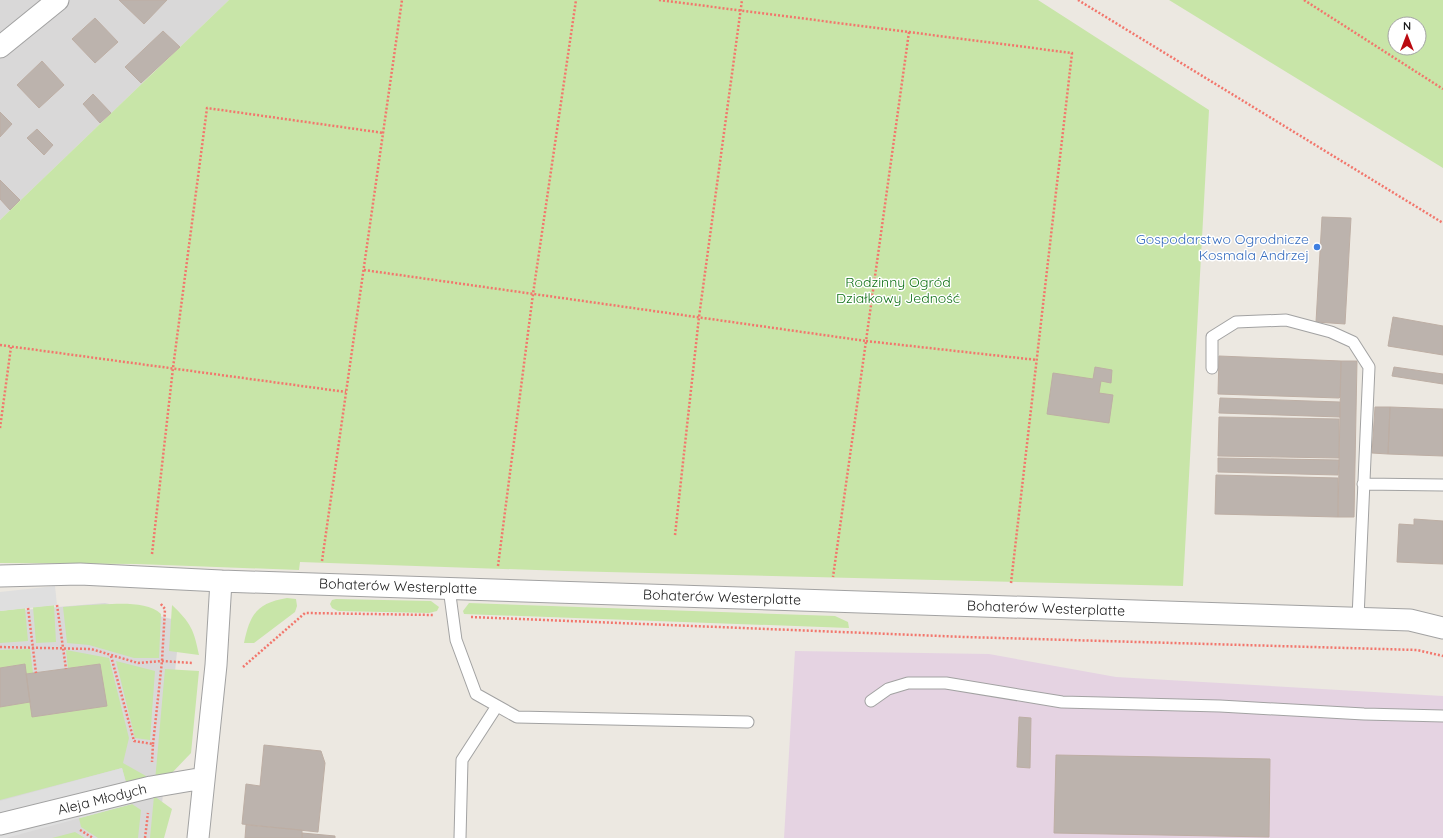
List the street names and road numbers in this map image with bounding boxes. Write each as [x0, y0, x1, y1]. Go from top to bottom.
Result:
street label: Bohaterów Westerplatte [319, 574, 477, 598]
street label: Bohaterów Westerplatte [643, 585, 801, 609]
street label: Bohaterów Westerplatte [967, 596, 1125, 620]
street label: Aleja Młodych [56, 779, 148, 819]

